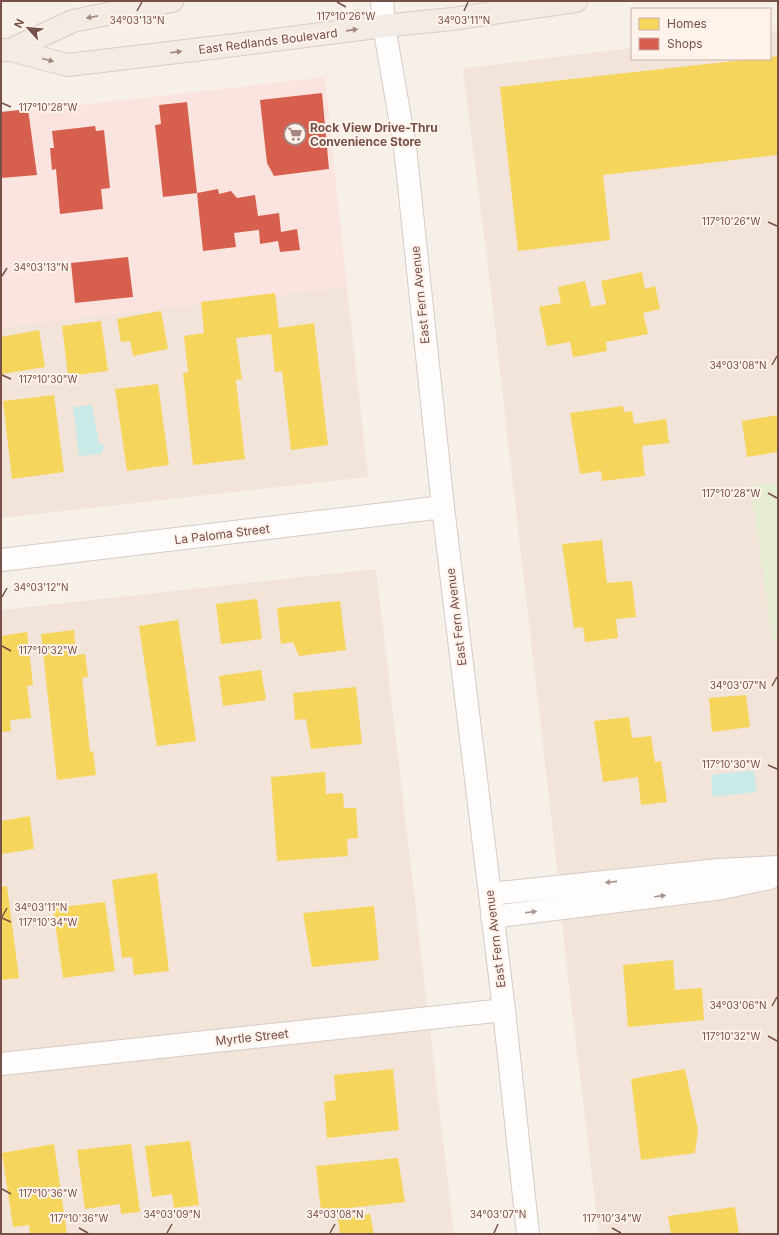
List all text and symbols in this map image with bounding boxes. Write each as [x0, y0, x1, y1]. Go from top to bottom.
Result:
north arrow [8, 8, 48, 48]
legend [631, 8, 771, 60]
text: 117°10'26"W [317, 10, 375, 22]
text: 34°03'13"N [110, 14, 164, 26]
text: 34°03'11"N [438, 14, 490, 26]
one-way arrow [86, 15, 98, 21]
text: Homes [667, 16, 707, 31]
text: N [11, 17, 27, 30]
street label: East Redlands Boulevard [198, 25, 338, 57]
one-way arrow [346, 27, 358, 33]
text: Shops [667, 36, 703, 51]
one-way arrow [170, 49, 182, 56]
one-way arrow [42, 57, 54, 63]
text: 117°10'28"W [19, 101, 77, 113]
place label: Rock View Drive-Thru Convenience Store [310, 120, 438, 149]
supermarket icon: Rock View Drive-Thru Convenience Store [282, 121, 308, 147]
text: 117°10'26"W [702, 215, 760, 227]
street label: East Fern Avenue [407, 245, 433, 345]
text: 34°03'13"N [14, 261, 68, 273]
text: 34°03'08"N [709, 359, 767, 371]
text: 117°10'30"W [19, 373, 78, 385]
text: 117°10'28"W [702, 487, 760, 499]
street label: La Paloma Street [173, 521, 271, 547]
street label: East Fern Avenue [443, 567, 469, 667]
text: 34°03'12"N [14, 581, 68, 593]
text: 117°10'32"W [19, 644, 77, 656]
text: 34°03'07"N [710, 679, 766, 691]
text: 117°10'30"W [702, 758, 761, 770]
one-way arrow [605, 878, 617, 885]
street label: East Fern Avenue [482, 889, 508, 989]
one-way arrow [654, 893, 666, 899]
text: 34°03'11"N [15, 901, 67, 913]
one-way arrow [525, 909, 537, 915]
text: 117°10'34"W [19, 916, 78, 928]
text: 34°03'06"N [709, 999, 767, 1011]
street label: Myrtle Street [215, 1026, 289, 1048]
text: 117°10'32"W [702, 1030, 760, 1042]
text: 117°10'36"W [19, 1187, 77, 1199]
text: 34°03'09"N [143, 1208, 201, 1220]
text: 34°03'08"N [306, 1208, 364, 1220]
text: 34°03'07"N [470, 1208, 526, 1220]
text: 117°10'36"W [50, 1212, 108, 1224]
text: 117°10'34"W [583, 1212, 642, 1224]

